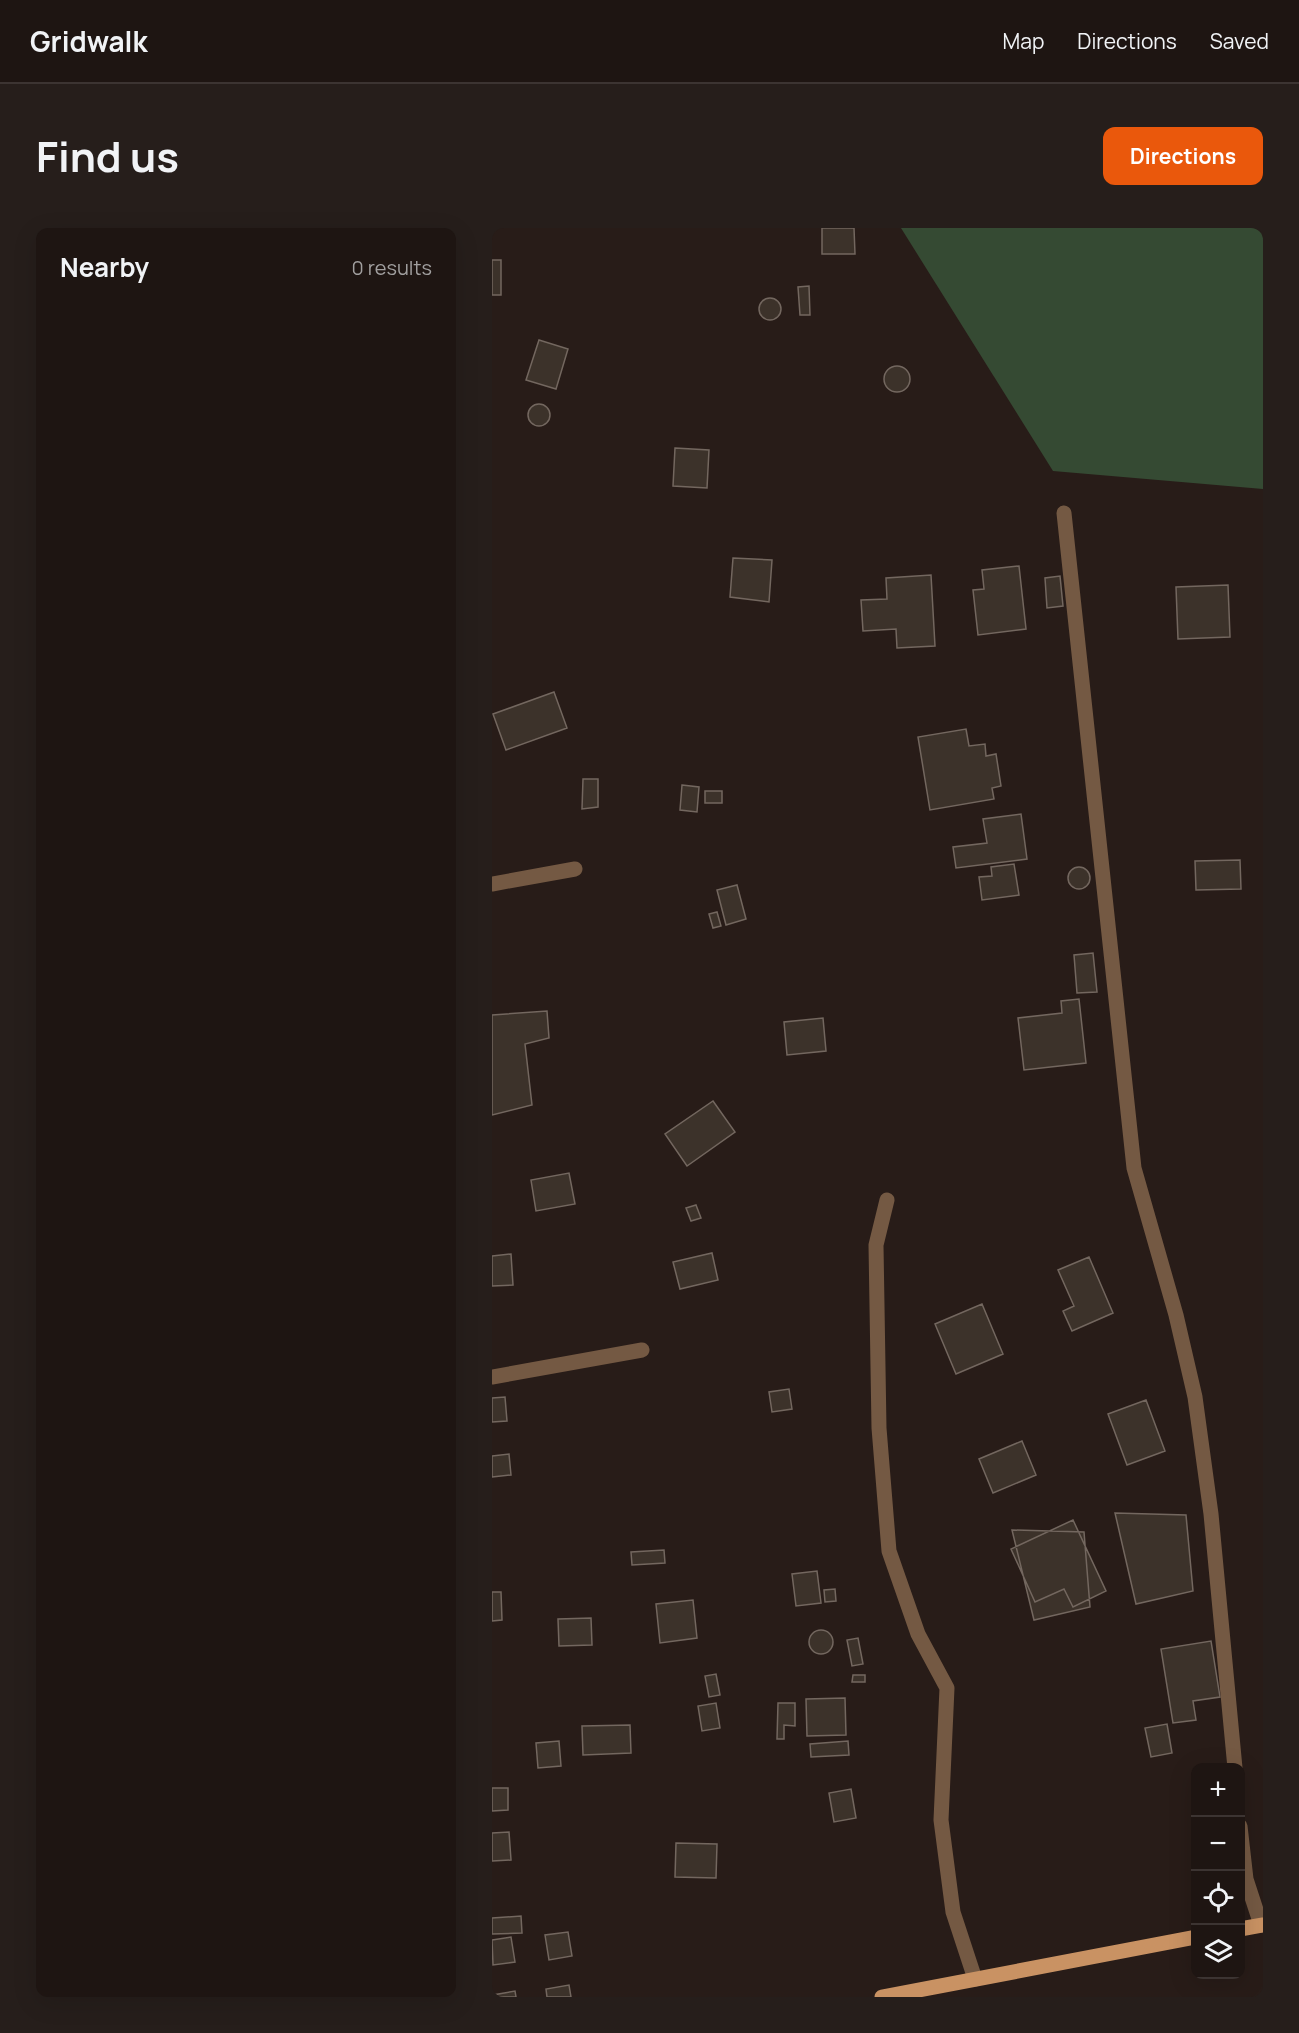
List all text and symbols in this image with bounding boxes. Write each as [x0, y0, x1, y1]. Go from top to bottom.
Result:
text: Gridwalk [30, 22, 147, 60]
text: Map [1003, 27, 1044, 55]
text: Directions [1077, 27, 1177, 55]
text: Saved [1210, 27, 1269, 55]
text: Find us [36, 127, 179, 185]
button: Directions [1103, 127, 1263, 185]
text: Nearby [60, 249, 149, 285]
text: 0 results [352, 254, 432, 281]
map controls [1191, 1763, 1245, 1979]
button: + [1191, 1763, 1245, 1817]
button: − [1191, 1817, 1245, 1871]
button: locate [1191, 1871, 1245, 1925]
button: layers [1191, 1925, 1245, 1979]

